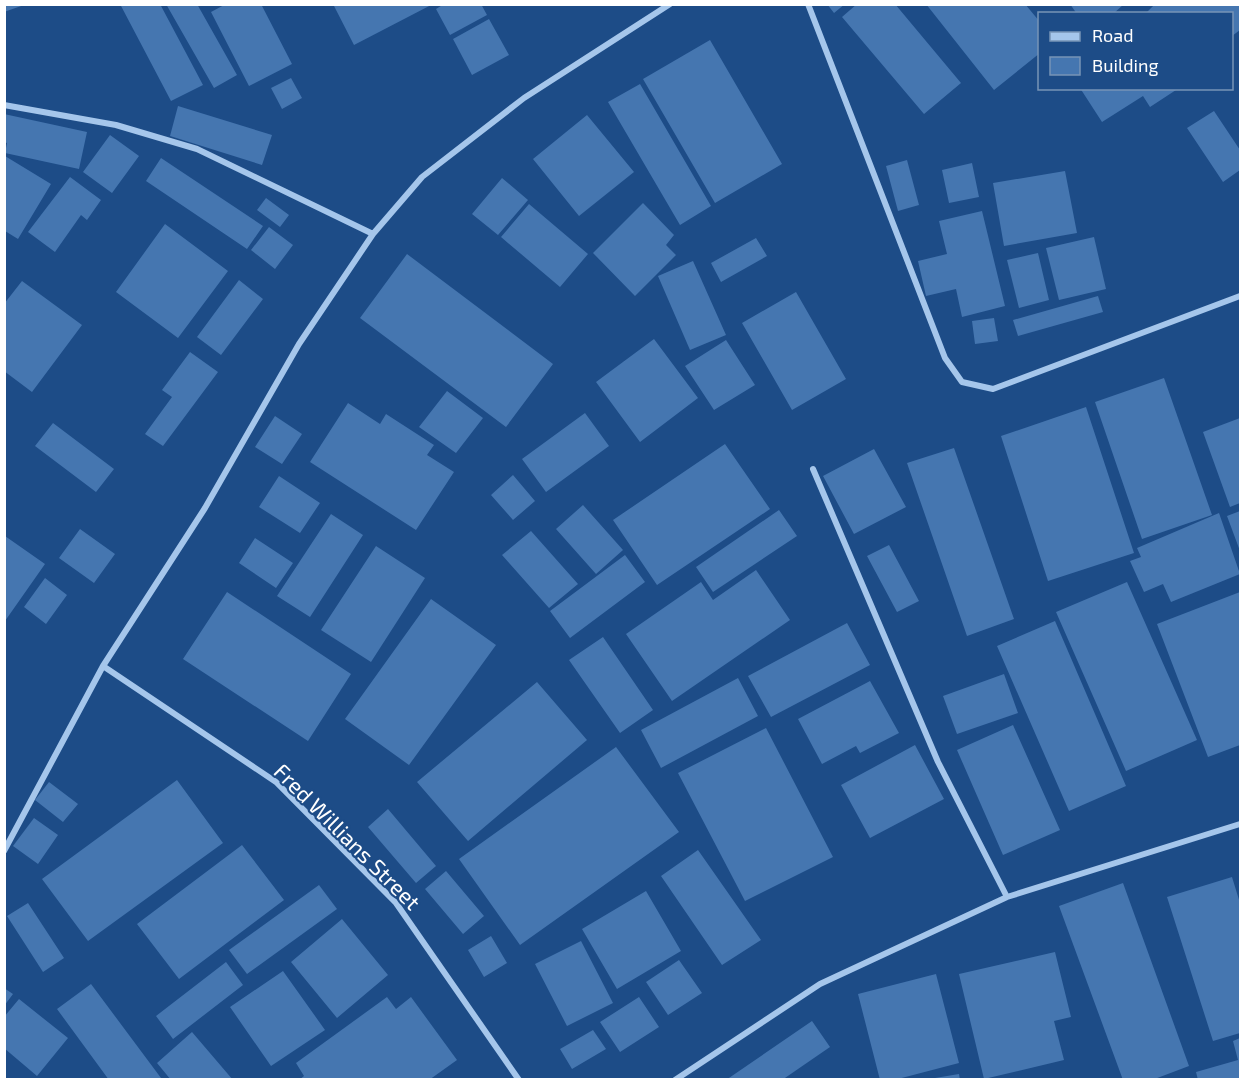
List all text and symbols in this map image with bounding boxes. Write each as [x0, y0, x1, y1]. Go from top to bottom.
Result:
legend [1038, 12, 1233, 90]
text: Road [1092, 24, 1133, 46]
text: Building [1092, 54, 1159, 76]
street label: Fred Willians Street [270, 758, 426, 914]

